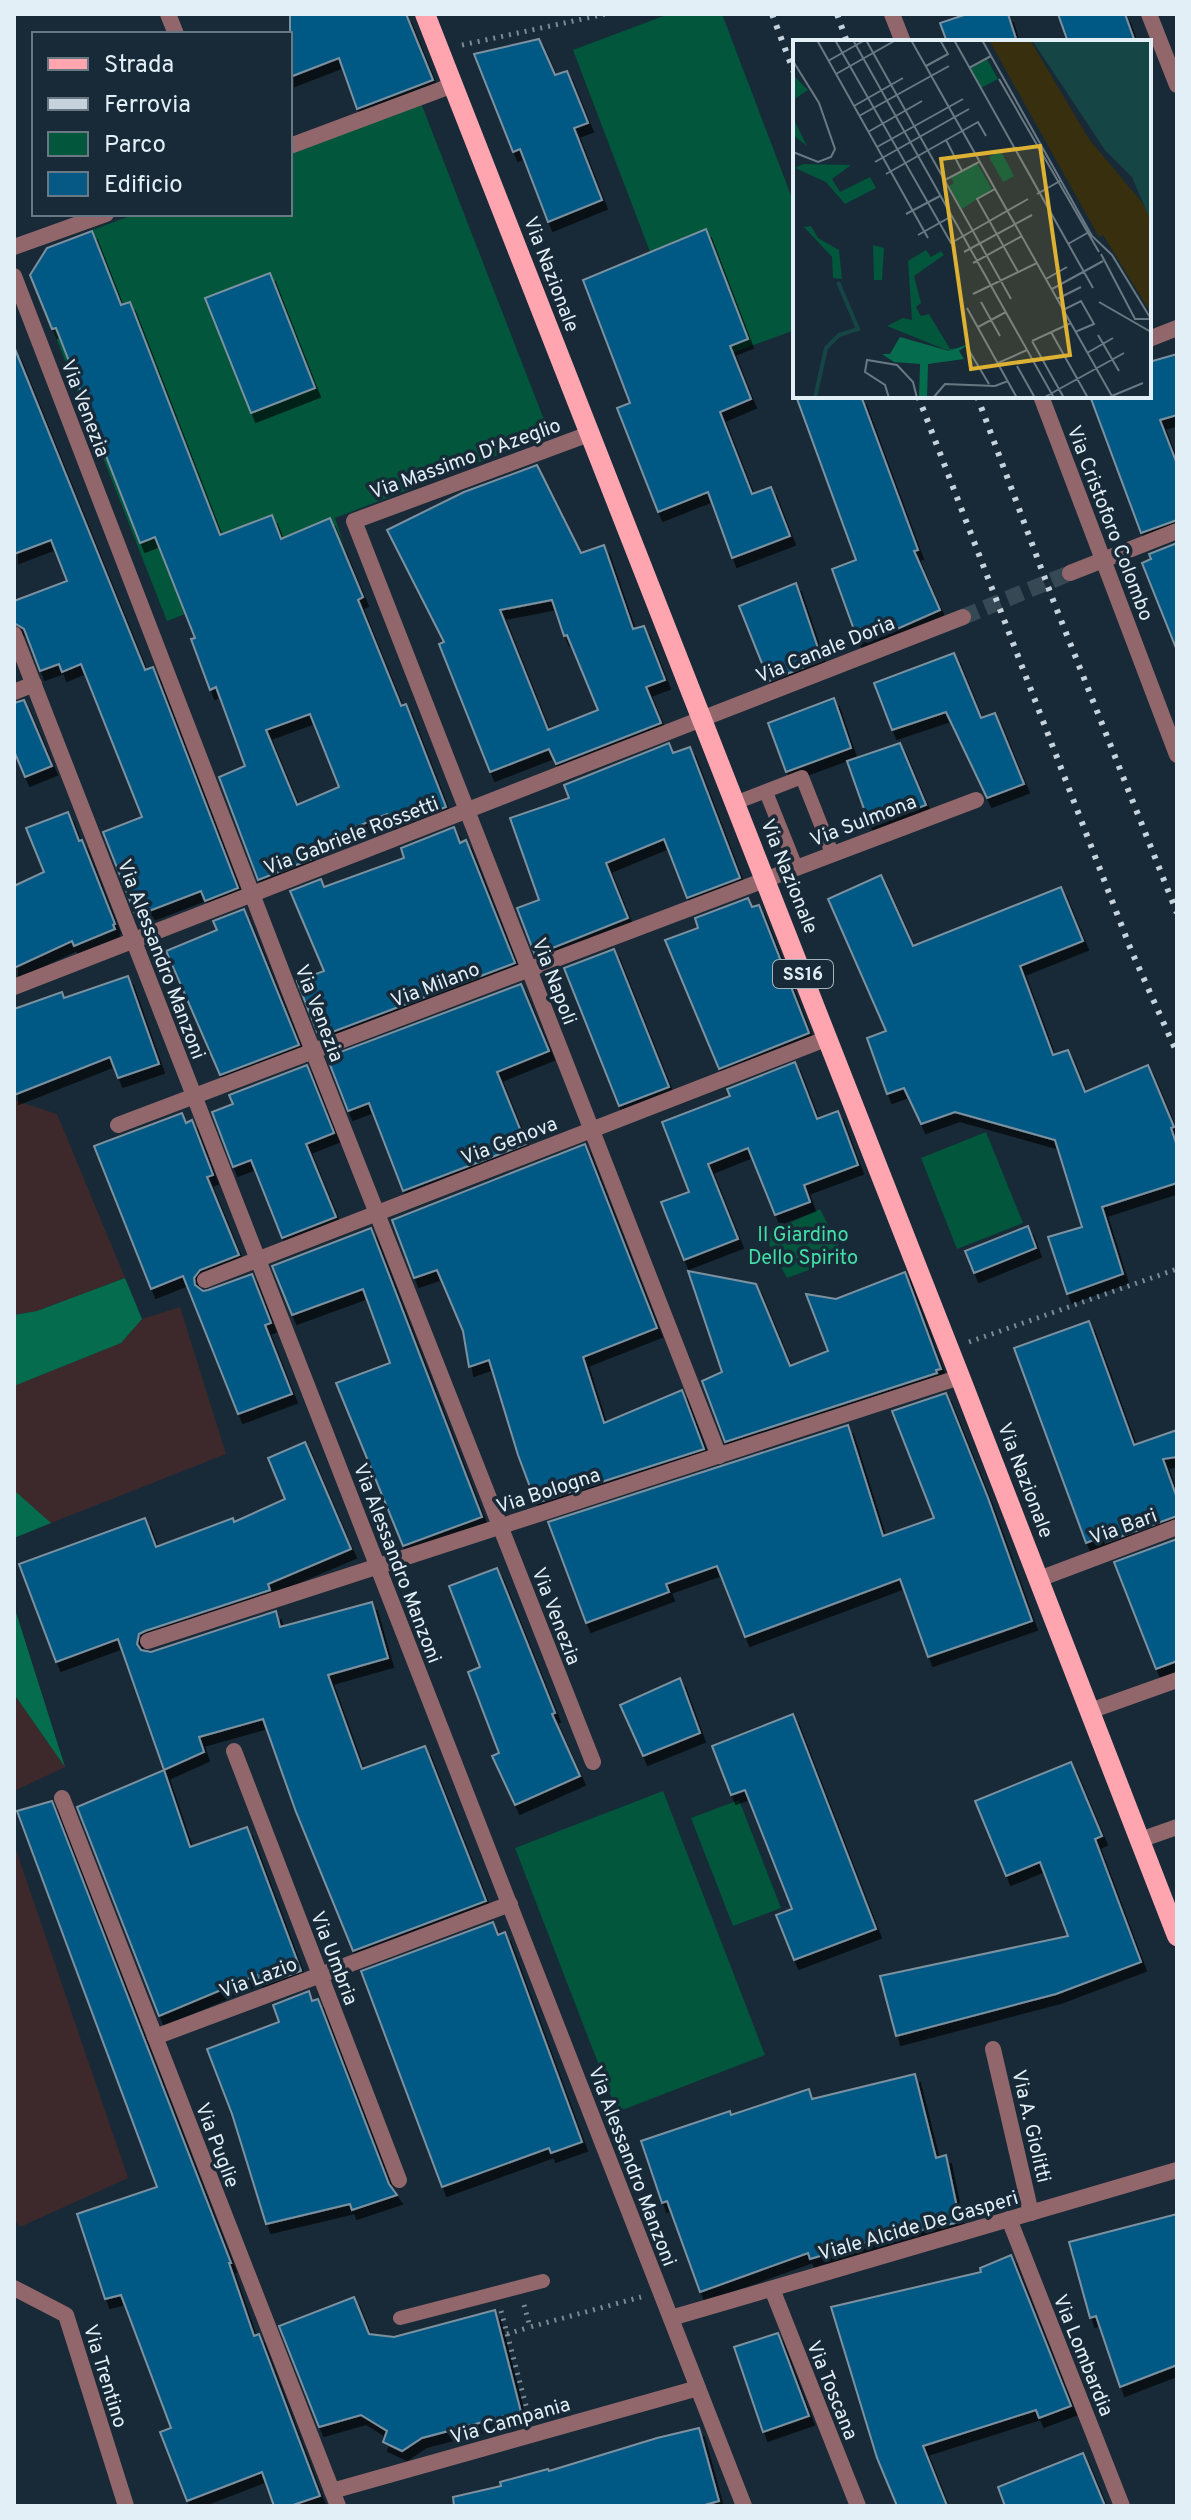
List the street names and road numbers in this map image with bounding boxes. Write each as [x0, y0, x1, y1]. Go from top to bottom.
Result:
street label: Via Nazionale [516, 213, 584, 336]
street label: Via Venezia [54, 356, 115, 461]
street label: Via Massimo D'Azeglio [367, 413, 565, 507]
street label: Via Cristoforo Colombo [1060, 422, 1158, 625]
street label: Via Canale Doria [753, 611, 899, 691]
street label: Via Sulmona [807, 790, 921, 854]
street label: Via Gabriele Rossetti [261, 792, 443, 882]
street label: Via Nazionale [753, 816, 823, 938]
street label: Via Alessandro Manzoni [110, 856, 210, 1063]
street label: Via Napoli [525, 935, 582, 1029]
street label: Via Milano [388, 957, 484, 1015]
road number: SS16 [773, 960, 833, 988]
street label: Via Venezia [288, 961, 349, 1066]
street label: Via Genova [458, 1112, 562, 1172]
street label: Via Nazionale [990, 1419, 1058, 1542]
street label: Via Alessandro Manzoni [346, 1460, 446, 1667]
street label: Via Bologna [493, 1463, 604, 1521]
street label: Via Bari [1086, 1504, 1161, 1552]
street label: Via Venezia [525, 1564, 586, 1669]
street label: Via Umbria [303, 1908, 363, 2009]
street label: Via Lazio [216, 1952, 301, 2006]
street label: Via Alessandro Manzoni [581, 2063, 681, 2270]
street label: Via A. Giolitti [1004, 2067, 1056, 2185]
street label: Via Puglie [188, 2099, 244, 2192]
street label: Viale Alcide De Gasperi [815, 2186, 1022, 2268]
street label: Via Lombardia [1046, 2291, 1118, 2420]
street label: Via Trentino [76, 2322, 132, 2431]
street label: Via Toscana [799, 2337, 863, 2444]
street label: Via Campania [448, 2392, 573, 2451]

